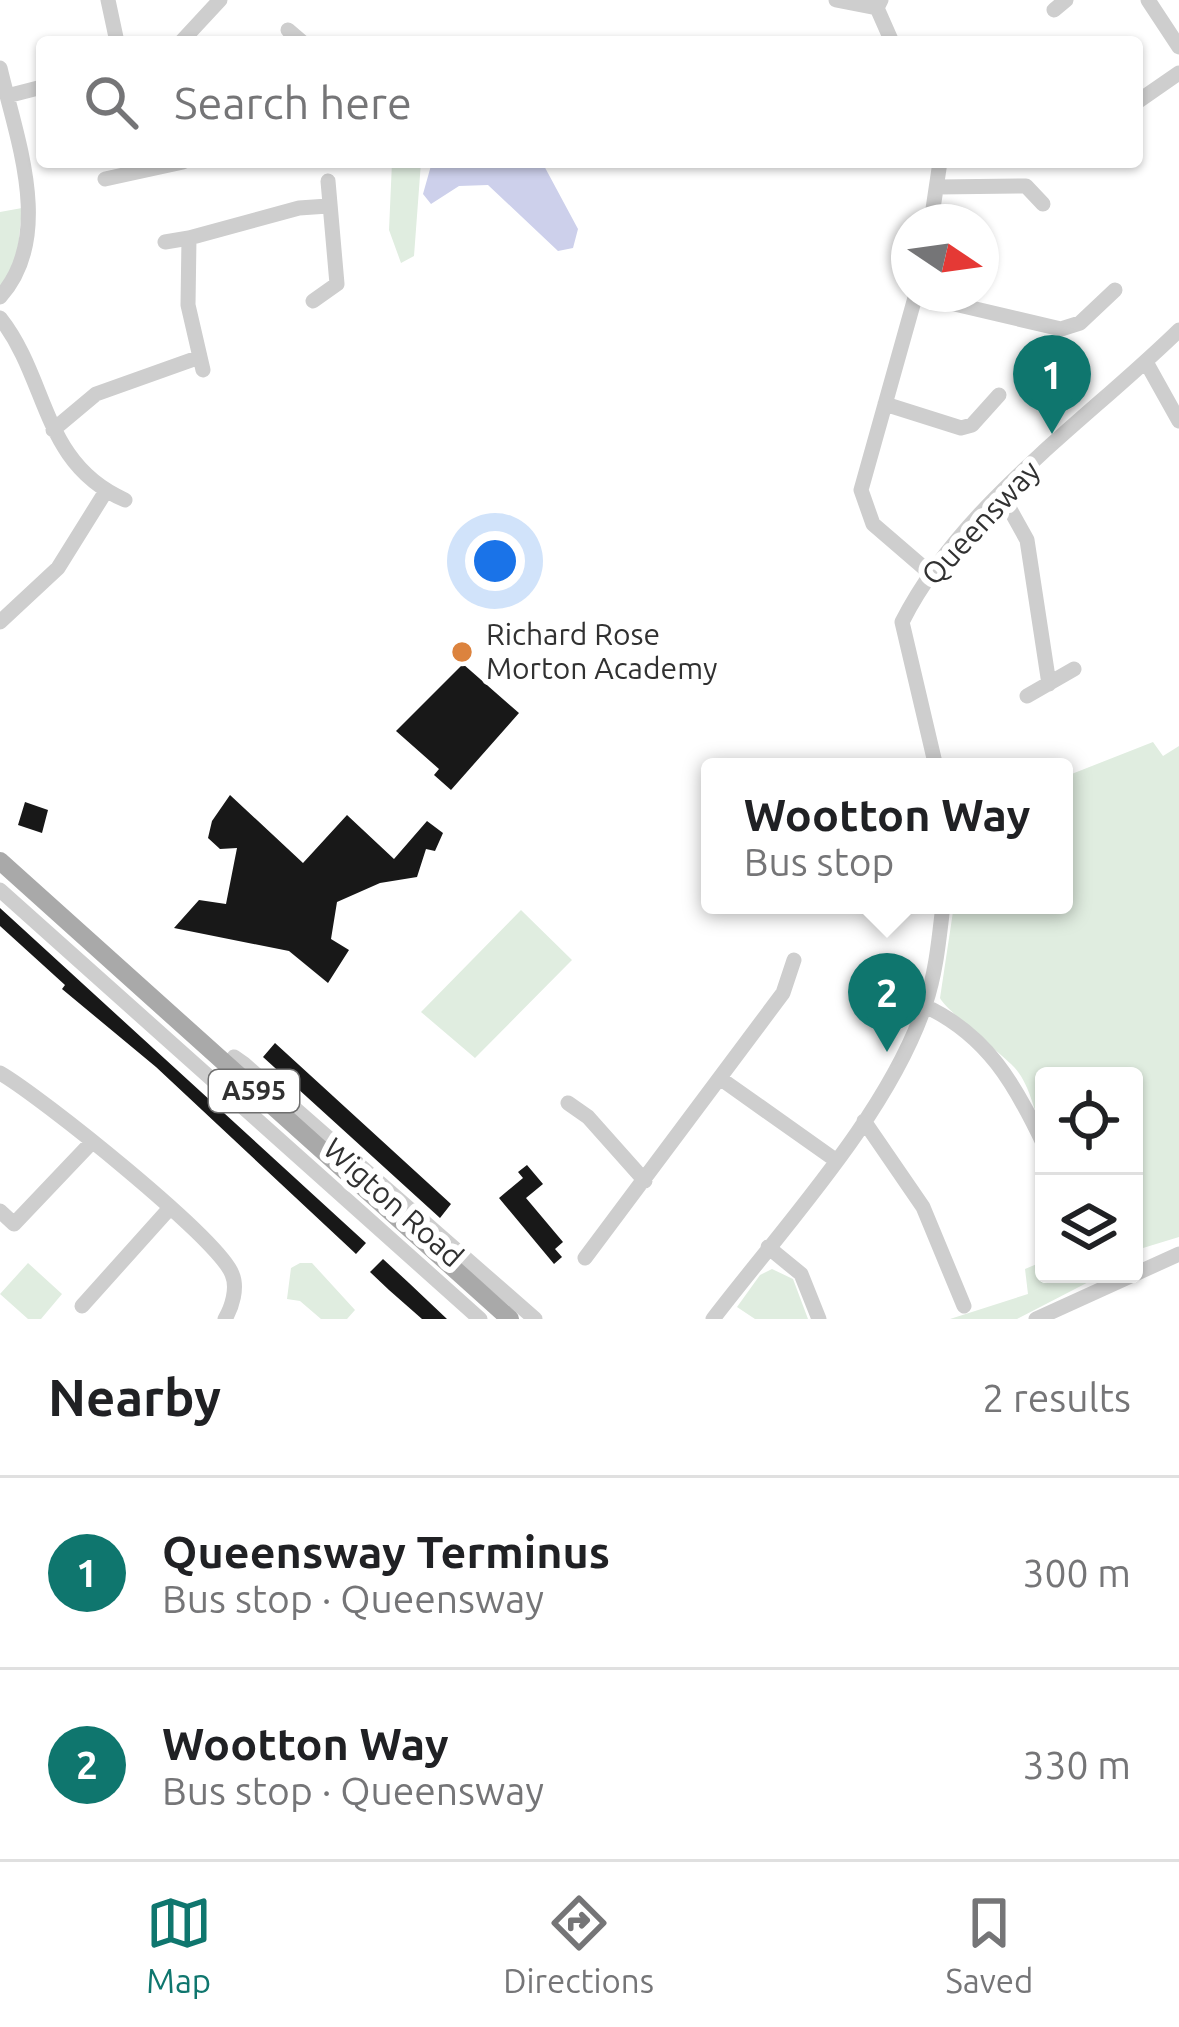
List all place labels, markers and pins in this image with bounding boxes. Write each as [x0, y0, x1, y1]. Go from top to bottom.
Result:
pin: 1 [1013, 335, 1091, 434]
place label: Richard Rose Morton Academy [486, 617, 717, 685]
marker: Richard Rose Morton Academy [449, 639, 475, 665]
pin: 2 [848, 953, 926, 1052]

